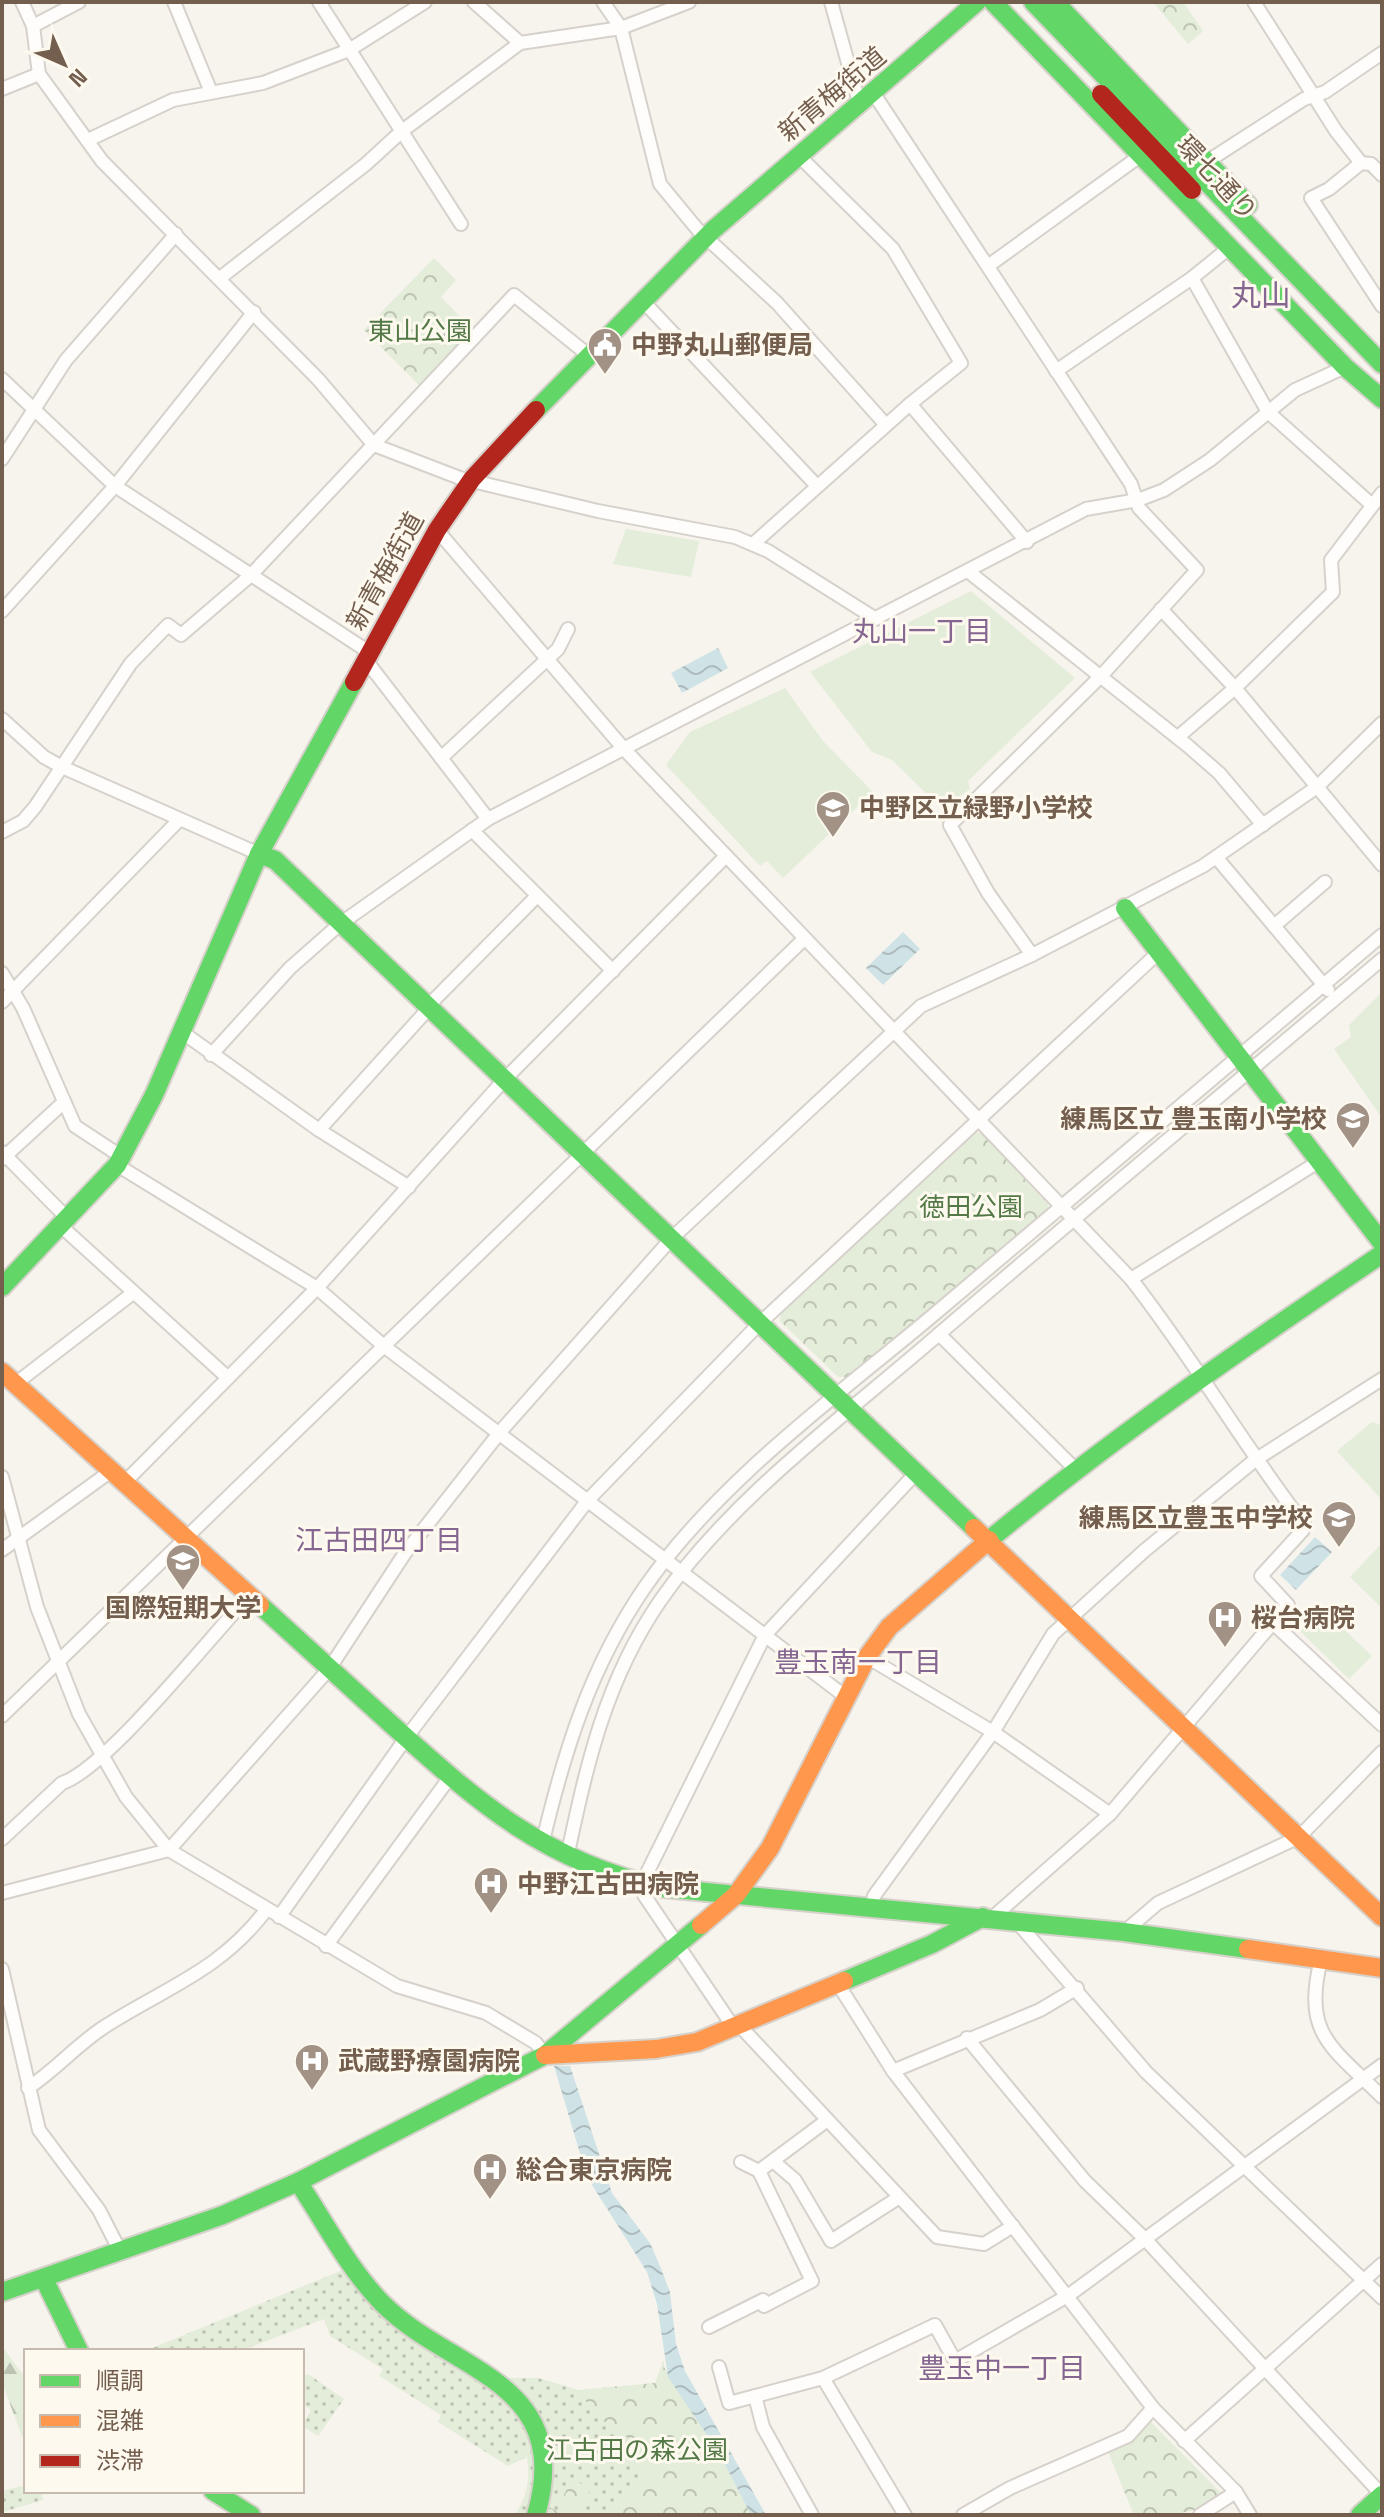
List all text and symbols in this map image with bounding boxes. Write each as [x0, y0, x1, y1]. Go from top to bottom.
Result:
north arrow [24, 24, 104, 104]
street label: 新青梅街道 [771, 39, 893, 149]
text: N [63, 63, 93, 93]
street label: 環七通り [1169, 128, 1265, 228]
district label: 丸山 [1231, 276, 1291, 315]
park label: 東山公園 [368, 314, 472, 348]
public building icon: 中野丸山郵便局 [586, 326, 624, 376]
place label: 中野丸山郵便局 [631, 328, 813, 362]
street label: 新青梅街道 [339, 506, 431, 636]
district label: 丸山一丁目 [852, 613, 992, 649]
school or university icon: 中野区立緑野小学校 [814, 789, 852, 839]
place label: 中野区立緑野小学校 [859, 791, 1093, 825]
school or university icon: 練馬区立 豊玉南小学校 [1334, 1100, 1372, 1150]
place label: 練馬区立 豊玉南小学校 [1060, 1102, 1327, 1136]
park label: 徳田公園 [919, 1190, 1023, 1224]
school or university icon: 練馬区立豊玉中学校 [1320, 1499, 1358, 1549]
place label: 練馬区立豊玉中学校 [1079, 1501, 1313, 1535]
district label: 江古田四丁目 [295, 1522, 463, 1558]
school or university icon: 国際短期大学 [164, 1542, 202, 1592]
place label: 国際短期大学 [105, 1591, 261, 1625]
hospital icon: 桜台病院 [1206, 1599, 1244, 1649]
place label: 桜台病院 [1251, 1601, 1355, 1635]
district label: 豊玉南一丁目 [774, 1644, 942, 1680]
hospital icon: 中野江古田病院 [472, 1865, 510, 1915]
place label: 中野江古田病院 [517, 1867, 699, 1901]
hospital icon: 武蔵野療園病院 [293, 2042, 331, 2092]
place label: 武蔵野療園病院 [338, 2044, 520, 2078]
hospital icon: 総合東京病院 [471, 2151, 509, 2201]
place label: 総合東京病院 [516, 2153, 672, 2187]
legend [24, 2349, 304, 2493]
district label: 豊玉中一丁目 [918, 2350, 1086, 2386]
text: 順調 [96, 2365, 144, 2396]
text: 混雑 [96, 2405, 144, 2436]
park label: 江古田の森公園 [546, 2433, 728, 2467]
text: 渋滞 [96, 2445, 144, 2476]

